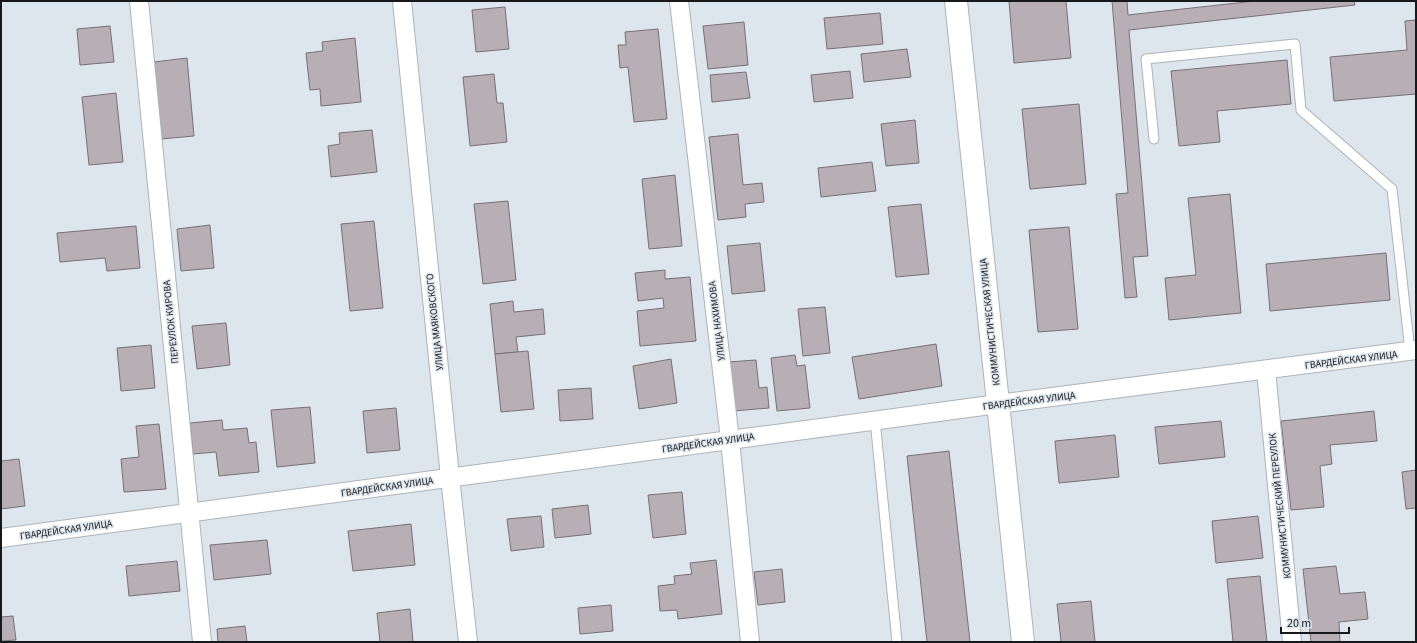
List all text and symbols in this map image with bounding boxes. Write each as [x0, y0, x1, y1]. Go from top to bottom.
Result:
street label: КОММУНИСТИЧЕСКАЯ УЛИЦА [976, 257, 1004, 386]
street label: УЛИЦА МАЯКОВСКОГО [423, 272, 447, 371]
street label: ПЕРЕУЛОК КИРОВА [160, 279, 182, 364]
street label: УЛИЦА НАХИМОВА [705, 280, 729, 362]
street label: ГВАРДЕЙСКАЯ УЛИЦА [1304, 347, 1399, 373]
street label: ГВАРДЕЙСКАЯ УЛИЦА [982, 388, 1077, 414]
street label: ГВАРДЕЙСКАЯ УЛИЦА [661, 429, 756, 456]
street label: КОММУНИСТИЧЕСКИЙ ПЕРЕУЛОК [1265, 432, 1295, 579]
street label: ГВАРДЕЙСКАЯ УЛИЦА [340, 473, 435, 500]
street label: ГВАРДЕЙСКАЯ УЛИЦА [19, 516, 114, 543]
scale bar [1281, 609, 1349, 635]
text: 20 m [1287, 615, 1311, 632]

